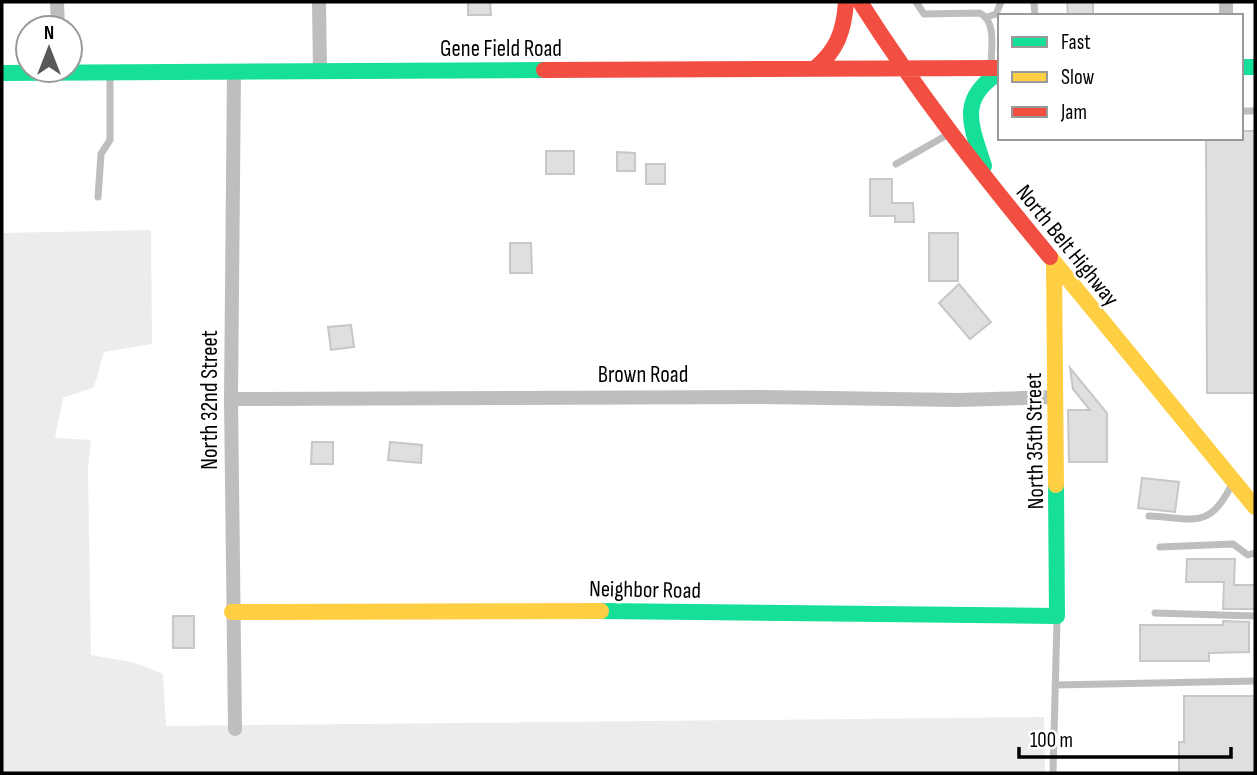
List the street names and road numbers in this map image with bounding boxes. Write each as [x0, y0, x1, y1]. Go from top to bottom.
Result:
street label: Gene Field Road [440, 35, 562, 63]
street label: North Belt Highway [1010, 179, 1125, 312]
street label: North 32nd Street [196, 330, 224, 470]
street label: Brown Road [598, 361, 688, 389]
street label: North 35th Street [1020, 372, 1050, 510]
street label: Neighbor Road [589, 575, 701, 605]

